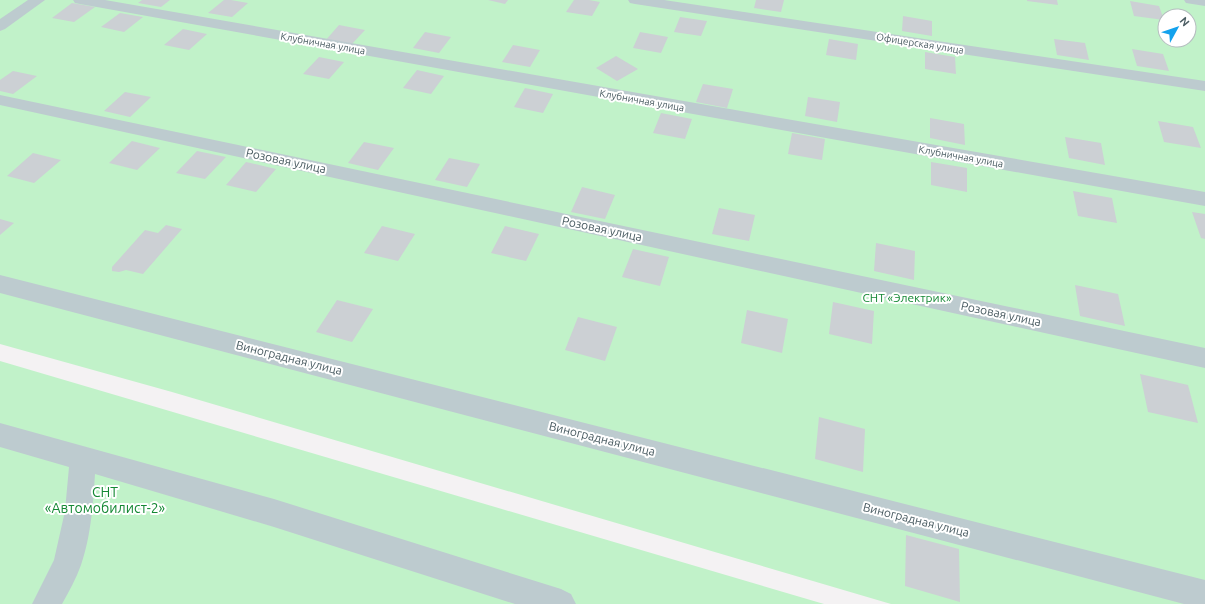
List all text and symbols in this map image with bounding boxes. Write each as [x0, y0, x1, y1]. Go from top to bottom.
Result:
north arrow [1157, 8, 1197, 48]
text: N [1177, 15, 1192, 29]
street label: Клубничная улица [280, 31, 366, 56]
street label: Офицерская улица [875, 31, 964, 56]
street label: Клубничная улица [599, 88, 685, 113]
street label: Клубничная улица [918, 144, 1004, 169]
street label: Розовая улица [245, 146, 327, 175]
street label: Розовая улица [561, 214, 643, 243]
park label: СНТ «Электрик» [862, 291, 952, 304]
street label: Розовая улица [960, 299, 1042, 328]
street label: Виноградная улица [235, 338, 344, 377]
street label: Виноградная улица [548, 419, 657, 458]
park label: СНТ «Автомобилист-2» [45, 484, 166, 516]
street label: Виноградная улица [862, 500, 971, 539]

